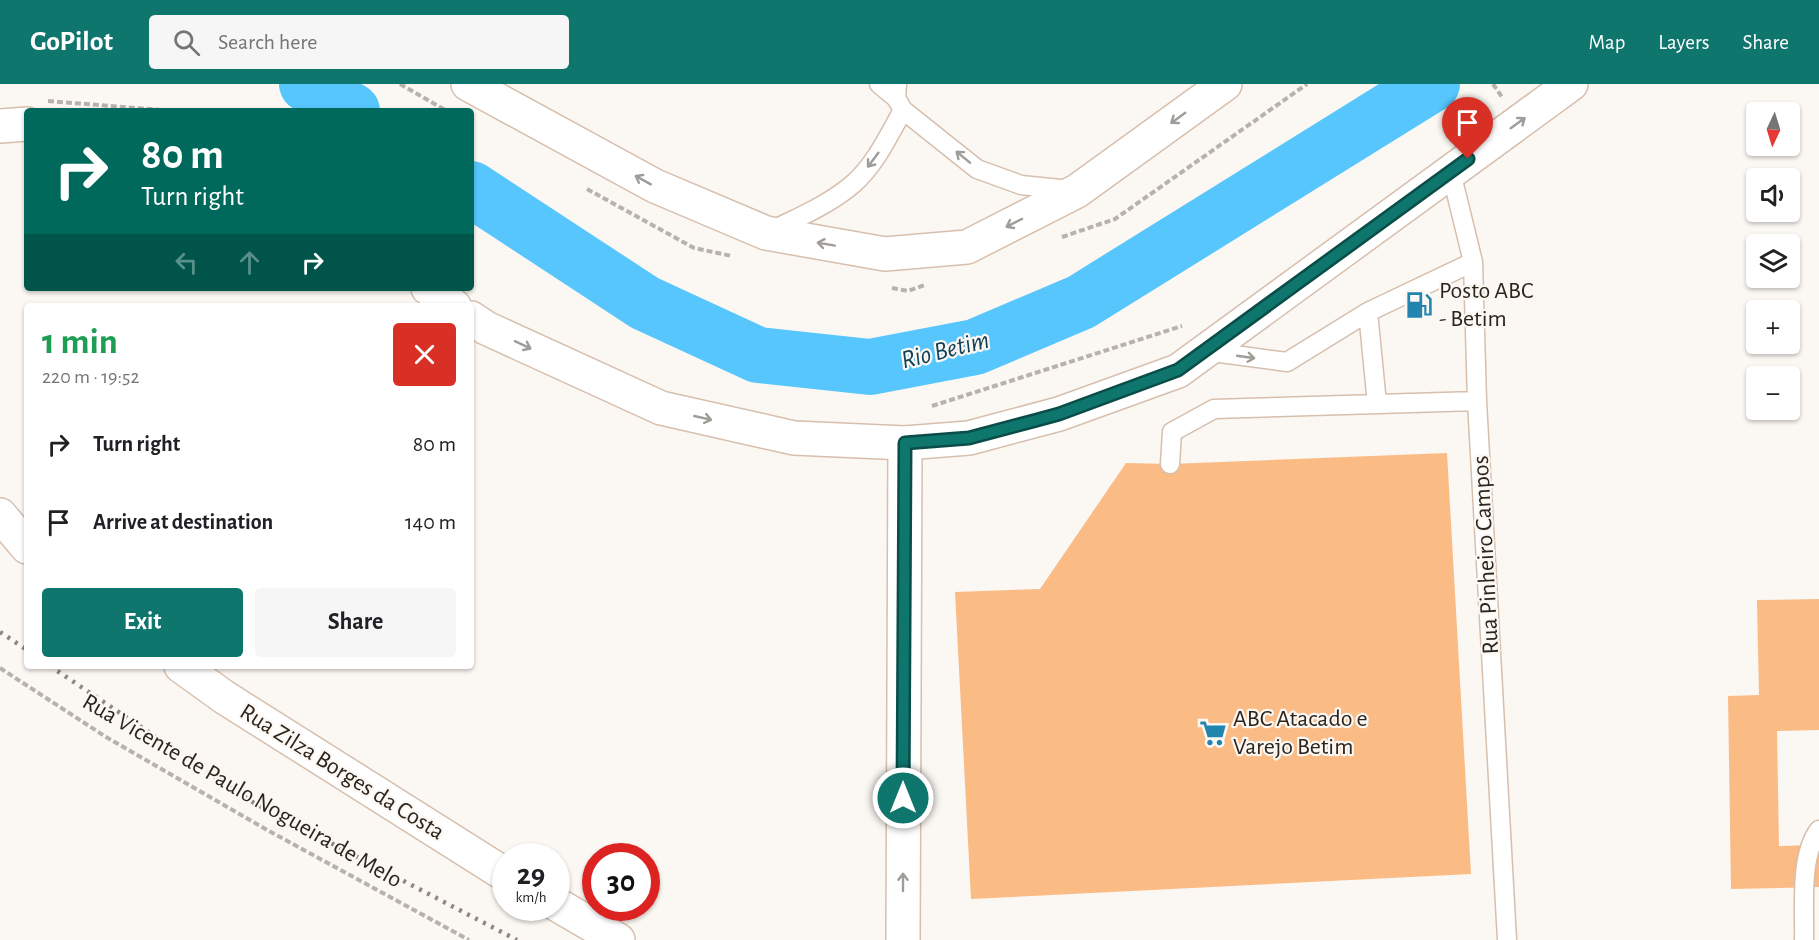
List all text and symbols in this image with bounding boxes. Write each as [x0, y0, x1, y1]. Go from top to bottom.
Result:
search box [149, 15, 569, 69]
icon: search [170, 26, 203, 59]
text: GoPilot [30, 28, 113, 56]
text: Search here [218, 31, 318, 53]
text: Map [1589, 32, 1625, 53]
text: Layers [1658, 32, 1709, 53]
text: Share [1742, 32, 1789, 53]
pin [1442, 97, 1493, 159]
north arrow [1746, 102, 1800, 156]
map controls [1746, 102, 1800, 420]
icon: arrive [1451, 106, 1484, 139]
one-way arrow [1170, 112, 1186, 124]
one-way arrow [1509, 117, 1525, 129]
icon: right [42, 132, 120, 210]
text: 80 m [141, 134, 224, 176]
one-way arrow [956, 150, 971, 164]
one-way arrow [866, 152, 879, 168]
button: sound [1746, 168, 1800, 222]
one-way arrow [635, 174, 652, 186]
text: Turn right [141, 183, 244, 210]
one-way arrow [1005, 218, 1023, 229]
button: layers [1746, 234, 1800, 288]
one-way arrow [817, 238, 836, 249]
icon: left [170, 246, 203, 279]
icon: ahead [233, 246, 266, 279]
icon: right [296, 246, 329, 279]
place label: Posto ABC - Betim [1439, 279, 1533, 331]
fuel station icon: Posto ABC - Betim [1404, 290, 1434, 320]
button: + [1746, 300, 1800, 354]
button: close [393, 323, 456, 386]
text: 1 min [42, 324, 118, 360]
water label: Rio Betim [898, 327, 992, 373]
one-way arrow [513, 339, 531, 351]
one-way arrow [1236, 351, 1256, 362]
button: − [1746, 366, 1800, 420]
text: 220 m · 19:52 [42, 367, 140, 387]
one-way arrow [693, 412, 712, 424]
icon: right [42, 428, 75, 461]
text: Turn right [93, 433, 180, 455]
text: 80 m [413, 433, 456, 455]
street label: Rua Pinheiro Campos [1469, 455, 1503, 655]
icon: arrive [42, 506, 75, 539]
text: Arrive at destination [93, 511, 273, 533]
text: 140 m [405, 511, 456, 533]
button: Exit [42, 588, 243, 657]
button: Share [255, 588, 456, 657]
street label: Rua Vicente de Paulo Nogueira de Melo [78, 689, 406, 893]
street label: Rua Zilza Borges da Costa [236, 699, 448, 845]
place label: ABC Atacado e Varejo Betim [1233, 707, 1368, 759]
supermarket icon: ABC Atacado e Varejo Betim [1198, 718, 1228, 748]
position arrow [871, 766, 935, 830]
speed limit sign: 30 [582, 843, 660, 921]
text: 29 [517, 860, 545, 890]
one-way arrow [897, 872, 909, 892]
text: km/h [516, 890, 546, 905]

